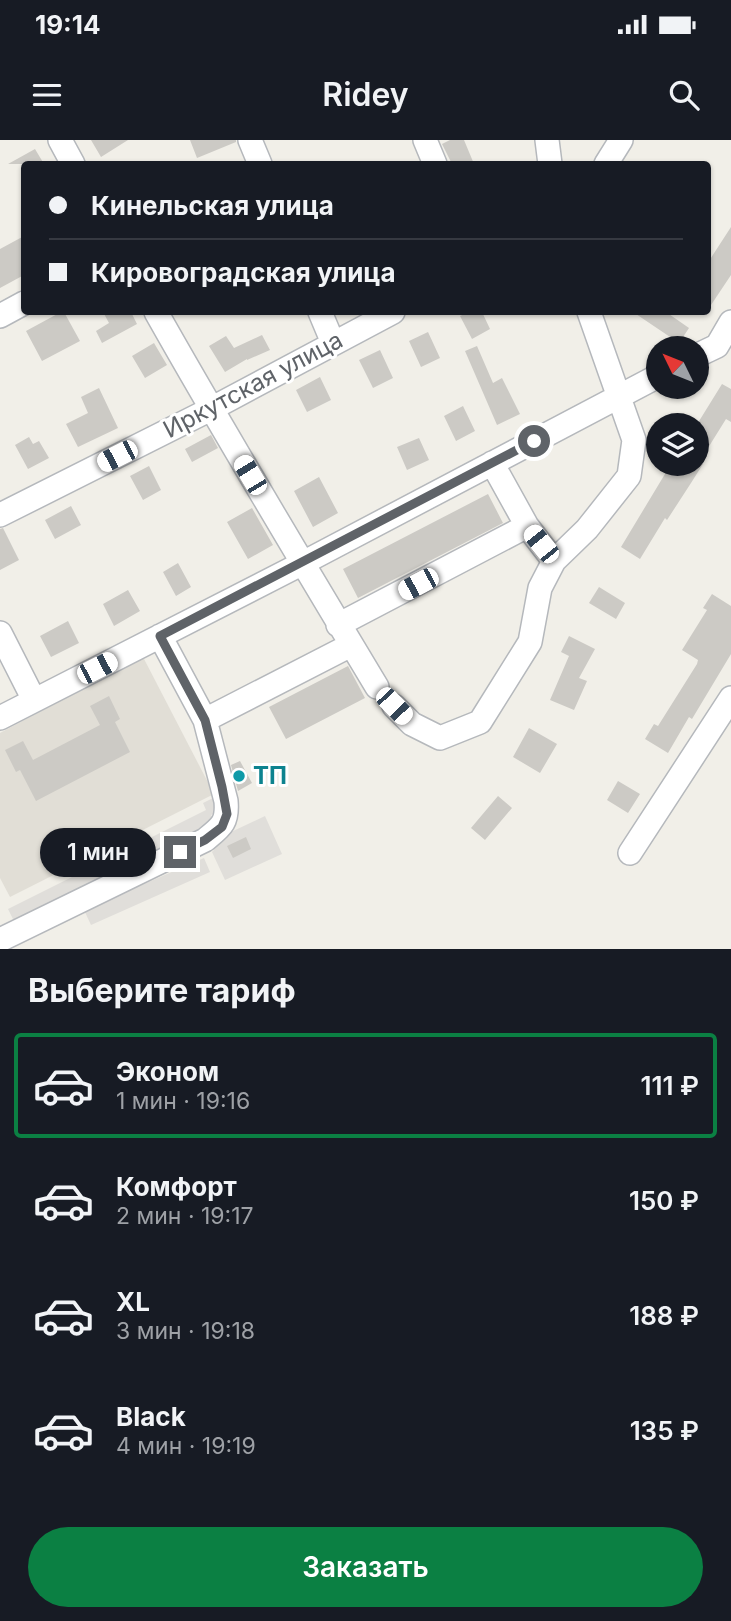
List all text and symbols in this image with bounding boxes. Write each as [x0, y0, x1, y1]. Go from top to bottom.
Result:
text: 19:14 [35, 9, 101, 40]
text: Ridey [322, 75, 409, 114]
icon: menu [28, 76, 66, 114]
icon: search [665, 76, 703, 114]
text: Кинельская улица [91, 190, 334, 221]
text: Кировоградская улица [91, 257, 396, 288]
street label: Иркутская улица [158, 325, 347, 444]
north arrow [646, 336, 709, 399]
map controls [646, 336, 709, 476]
button: layers [646, 413, 709, 476]
route start [518, 425, 550, 457]
car [94, 437, 141, 475]
car [231, 452, 270, 498]
car [520, 521, 563, 567]
car [395, 565, 442, 603]
car [74, 649, 121, 687]
car [372, 684, 417, 728]
place label: ТП [253, 761, 287, 790]
marker: ТП [231, 768, 247, 784]
callout: 1 мин [40, 828, 156, 876]
route end [164, 836, 196, 868]
text: 1 мин [67, 838, 129, 866]
text: Выберите тариф [28, 971, 296, 1010]
icon: car [32, 1054, 95, 1117]
text: Эконом [116, 1056, 219, 1087]
text: 111 ₽ [641, 1070, 699, 1101]
text: 1 мин · 19:16 [116, 1087, 250, 1115]
icon: car [32, 1169, 95, 1232]
text: Комфорт [116, 1171, 237, 1202]
text: 150 ₽ [629, 1185, 699, 1216]
text: 2 мин · 19:17 [116, 1202, 254, 1230]
icon: car [32, 1284, 95, 1347]
text: XL [116, 1286, 150, 1317]
text: 188 ₽ [629, 1300, 699, 1331]
text: 3 мин · 19:18 [116, 1317, 255, 1345]
icon: car [32, 1399, 95, 1462]
text: Black [116, 1401, 186, 1432]
text: 135 ₽ [630, 1415, 699, 1446]
text: 4 мин · 19:19 [116, 1432, 256, 1460]
button: Заказать [28, 1527, 703, 1607]

